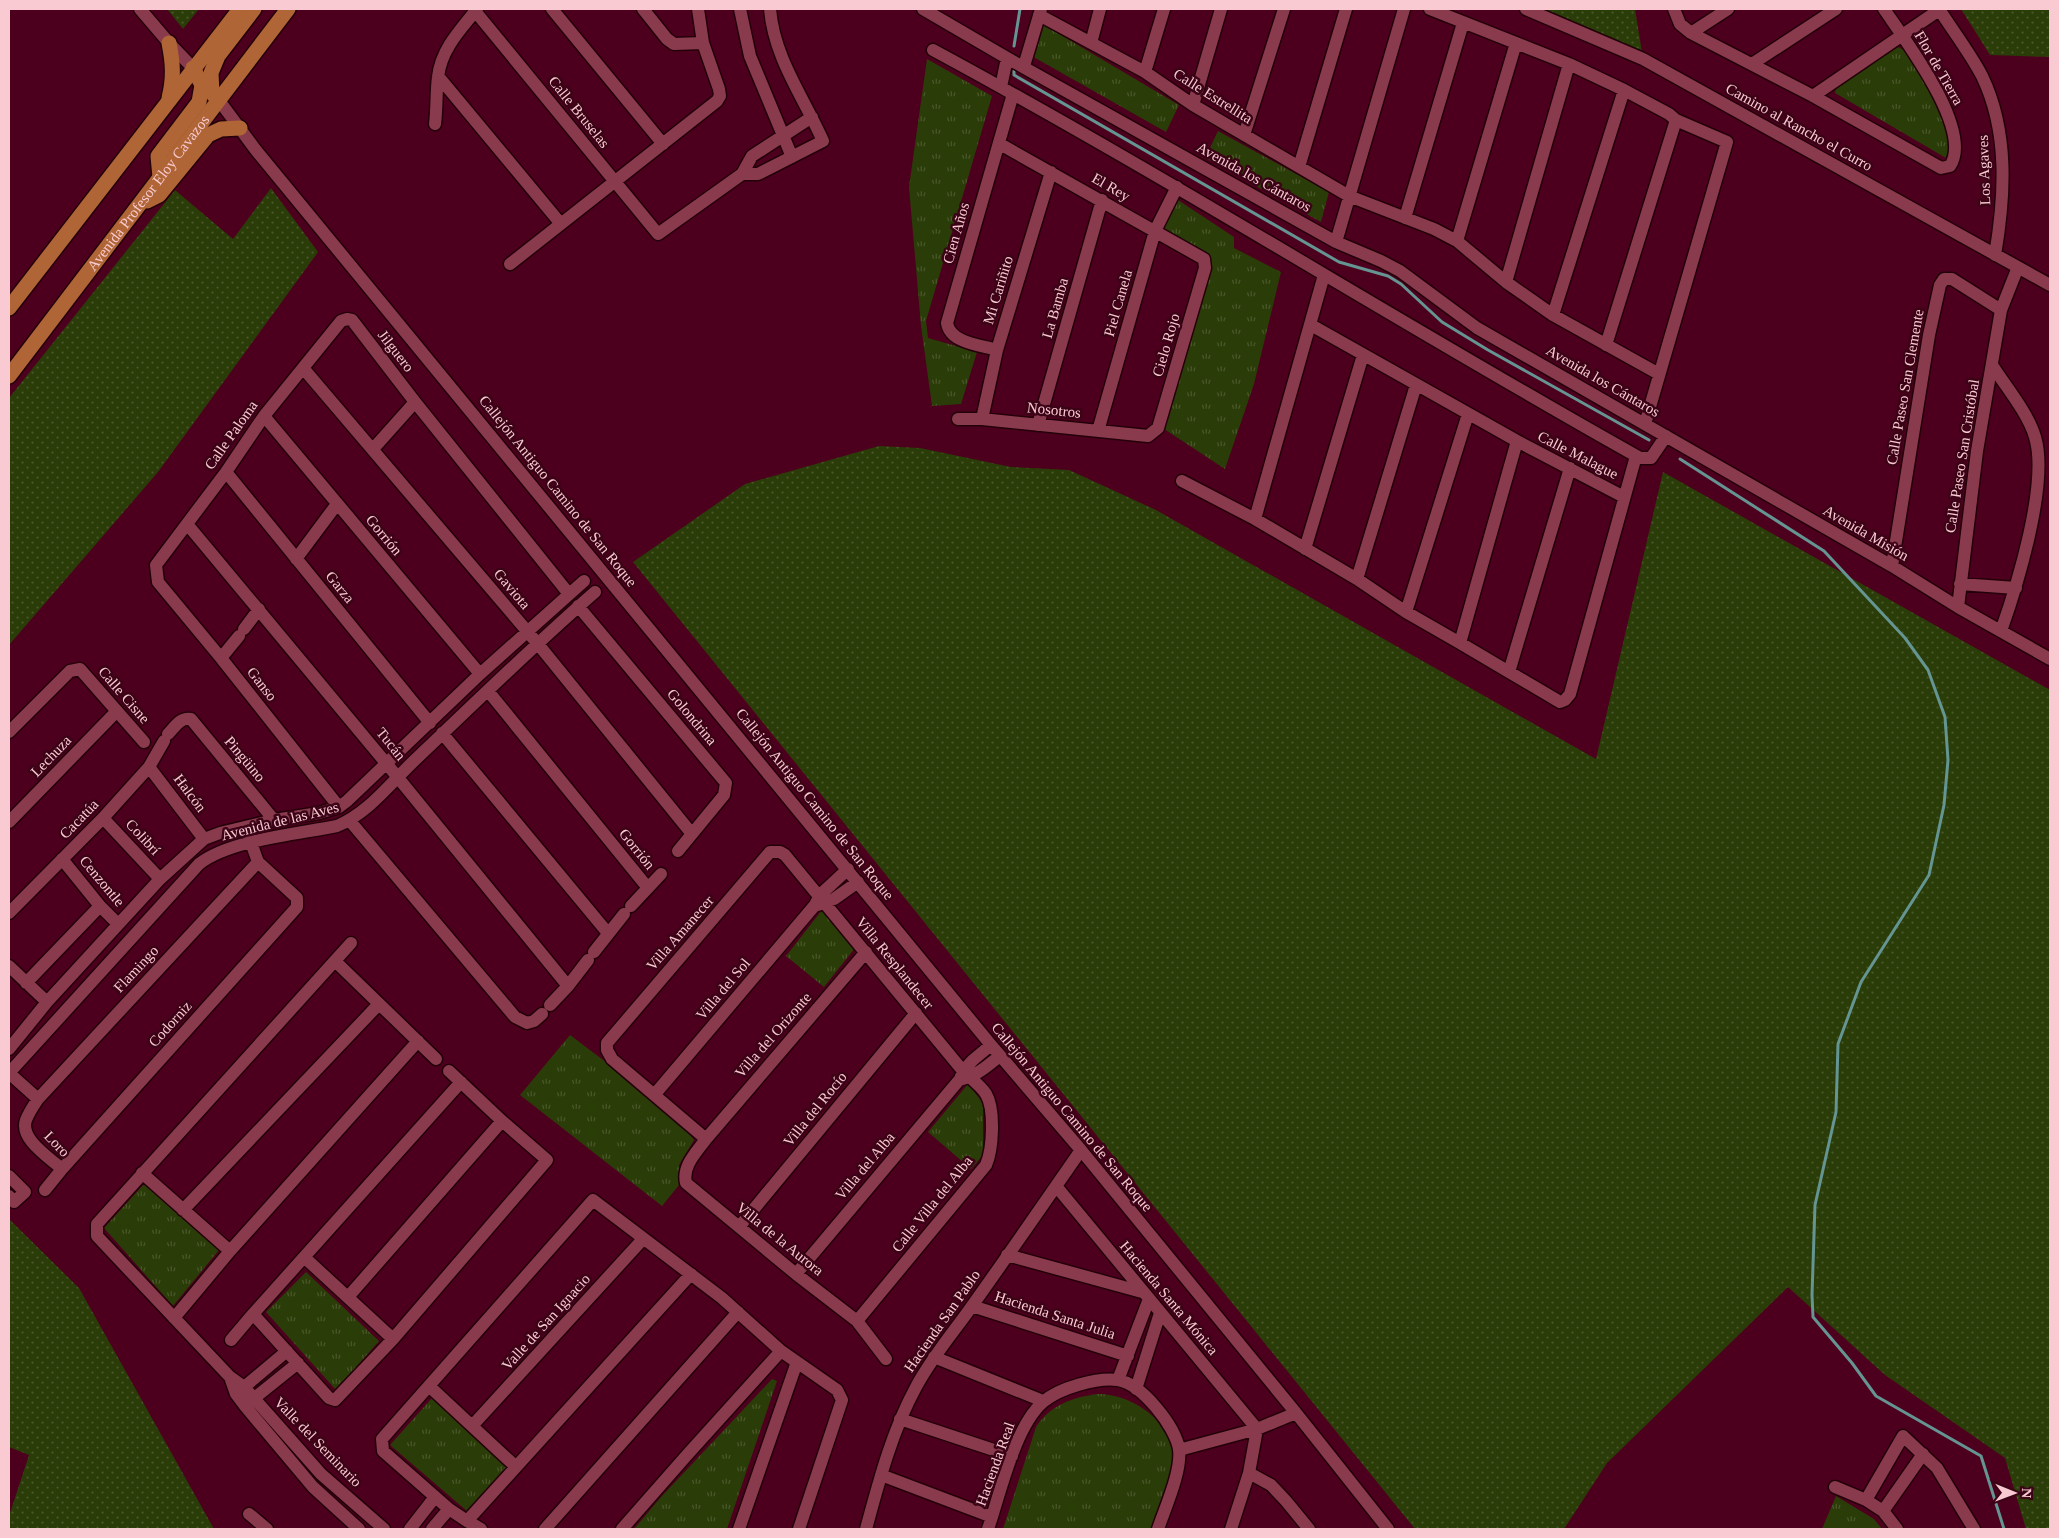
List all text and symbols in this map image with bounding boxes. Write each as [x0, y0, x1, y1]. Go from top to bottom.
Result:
street label: Flor de Tierra [1911, 28, 1967, 108]
street label: Calle Estrellita [1171, 65, 1255, 127]
street label: Calle Bruselas [545, 73, 613, 151]
street label: Camino al Rancho el Curro [1723, 80, 1875, 174]
street label: Avenida Profesor Eloy Cavazos [84, 112, 212, 274]
street label: Los Agaves [1975, 134, 1993, 205]
street label: Avenida los Cántaros [1194, 139, 1314, 215]
street label: El Rey [1089, 170, 1133, 204]
street label: Cien Años [940, 200, 972, 265]
street label: Mi Cariñito [980, 254, 1016, 326]
street label: Piel Canela [1101, 267, 1135, 338]
street label: La Bamba [1039, 276, 1071, 340]
street label: Calle Paseo San Clemente [1883, 308, 1927, 466]
street label: Cielo Rojo [1149, 311, 1183, 379]
street label: Jilguero [375, 327, 417, 375]
street label: Avenida los Cántaros [1544, 342, 1663, 420]
street label: Calle Paseo San Cristóbal [1942, 378, 1982, 534]
street label: Callejón Antiguo Camino de San Roque [476, 392, 640, 590]
street label: Calle Paloma [201, 397, 261, 473]
street label: Nosotros [1026, 399, 1082, 421]
street label: Calle Malague [1535, 428, 1621, 482]
street label: Avenida Misión [1820, 502, 1912, 564]
street label: Gorrión [363, 512, 406, 559]
street label: Gaviota [491, 566, 534, 613]
street label: Garza [323, 568, 358, 606]
street label: Calle Cisne [95, 663, 153, 727]
street label: Ganso [244, 664, 280, 704]
street label: Golondrina [664, 686, 720, 749]
street label: Callejón Antiguo Camino de San Roque [733, 705, 897, 903]
street label: Tucán [373, 725, 409, 764]
street label: Lechuza [28, 732, 75, 780]
street label: Pingüino [221, 733, 269, 785]
street label: Halcón [171, 771, 210, 816]
street label: Cacatúa [56, 796, 102, 842]
street label: Avenida de las Aves [220, 799, 341, 843]
street label: Colibrí [123, 816, 163, 858]
street label: Gorrión [616, 826, 658, 873]
street label: Cenzontle [76, 853, 128, 910]
street label: Villa Amanecer [643, 892, 717, 974]
street label: Villa Resplandecer [853, 914, 937, 1012]
street label: Flamingo [111, 943, 161, 995]
street label: Villa del Sol [693, 955, 753, 1023]
street label: Villa del Orizonte [732, 989, 814, 1081]
street label: Codorniz [145, 998, 195, 1050]
street label: Callejón Antiguo Camino de San Roque [988, 1019, 1156, 1215]
street label: Villa del Rocío [780, 1069, 850, 1149]
street label: Loro [41, 1128, 73, 1160]
street label: Villa del Alba [832, 1129, 898, 1203]
street label: Calle Villa del Alba [889, 1153, 976, 1255]
street label: Villa de la Aurora [733, 1199, 827, 1279]
street label: Hacienda Santa Mónica [1117, 1238, 1221, 1358]
street label: Hacienda San Pablo [901, 1267, 983, 1375]
street label: Valle de San Ignacio [499, 1271, 593, 1373]
street label: Hacienda Santa Julia [993, 1288, 1118, 1342]
street label: Valle del Seminario [271, 1394, 365, 1490]
street label: Hacienda Real [972, 1420, 1018, 1508]
north arrow [1989, 1468, 2039, 1518]
text: N [2019, 1488, 2034, 1498]

